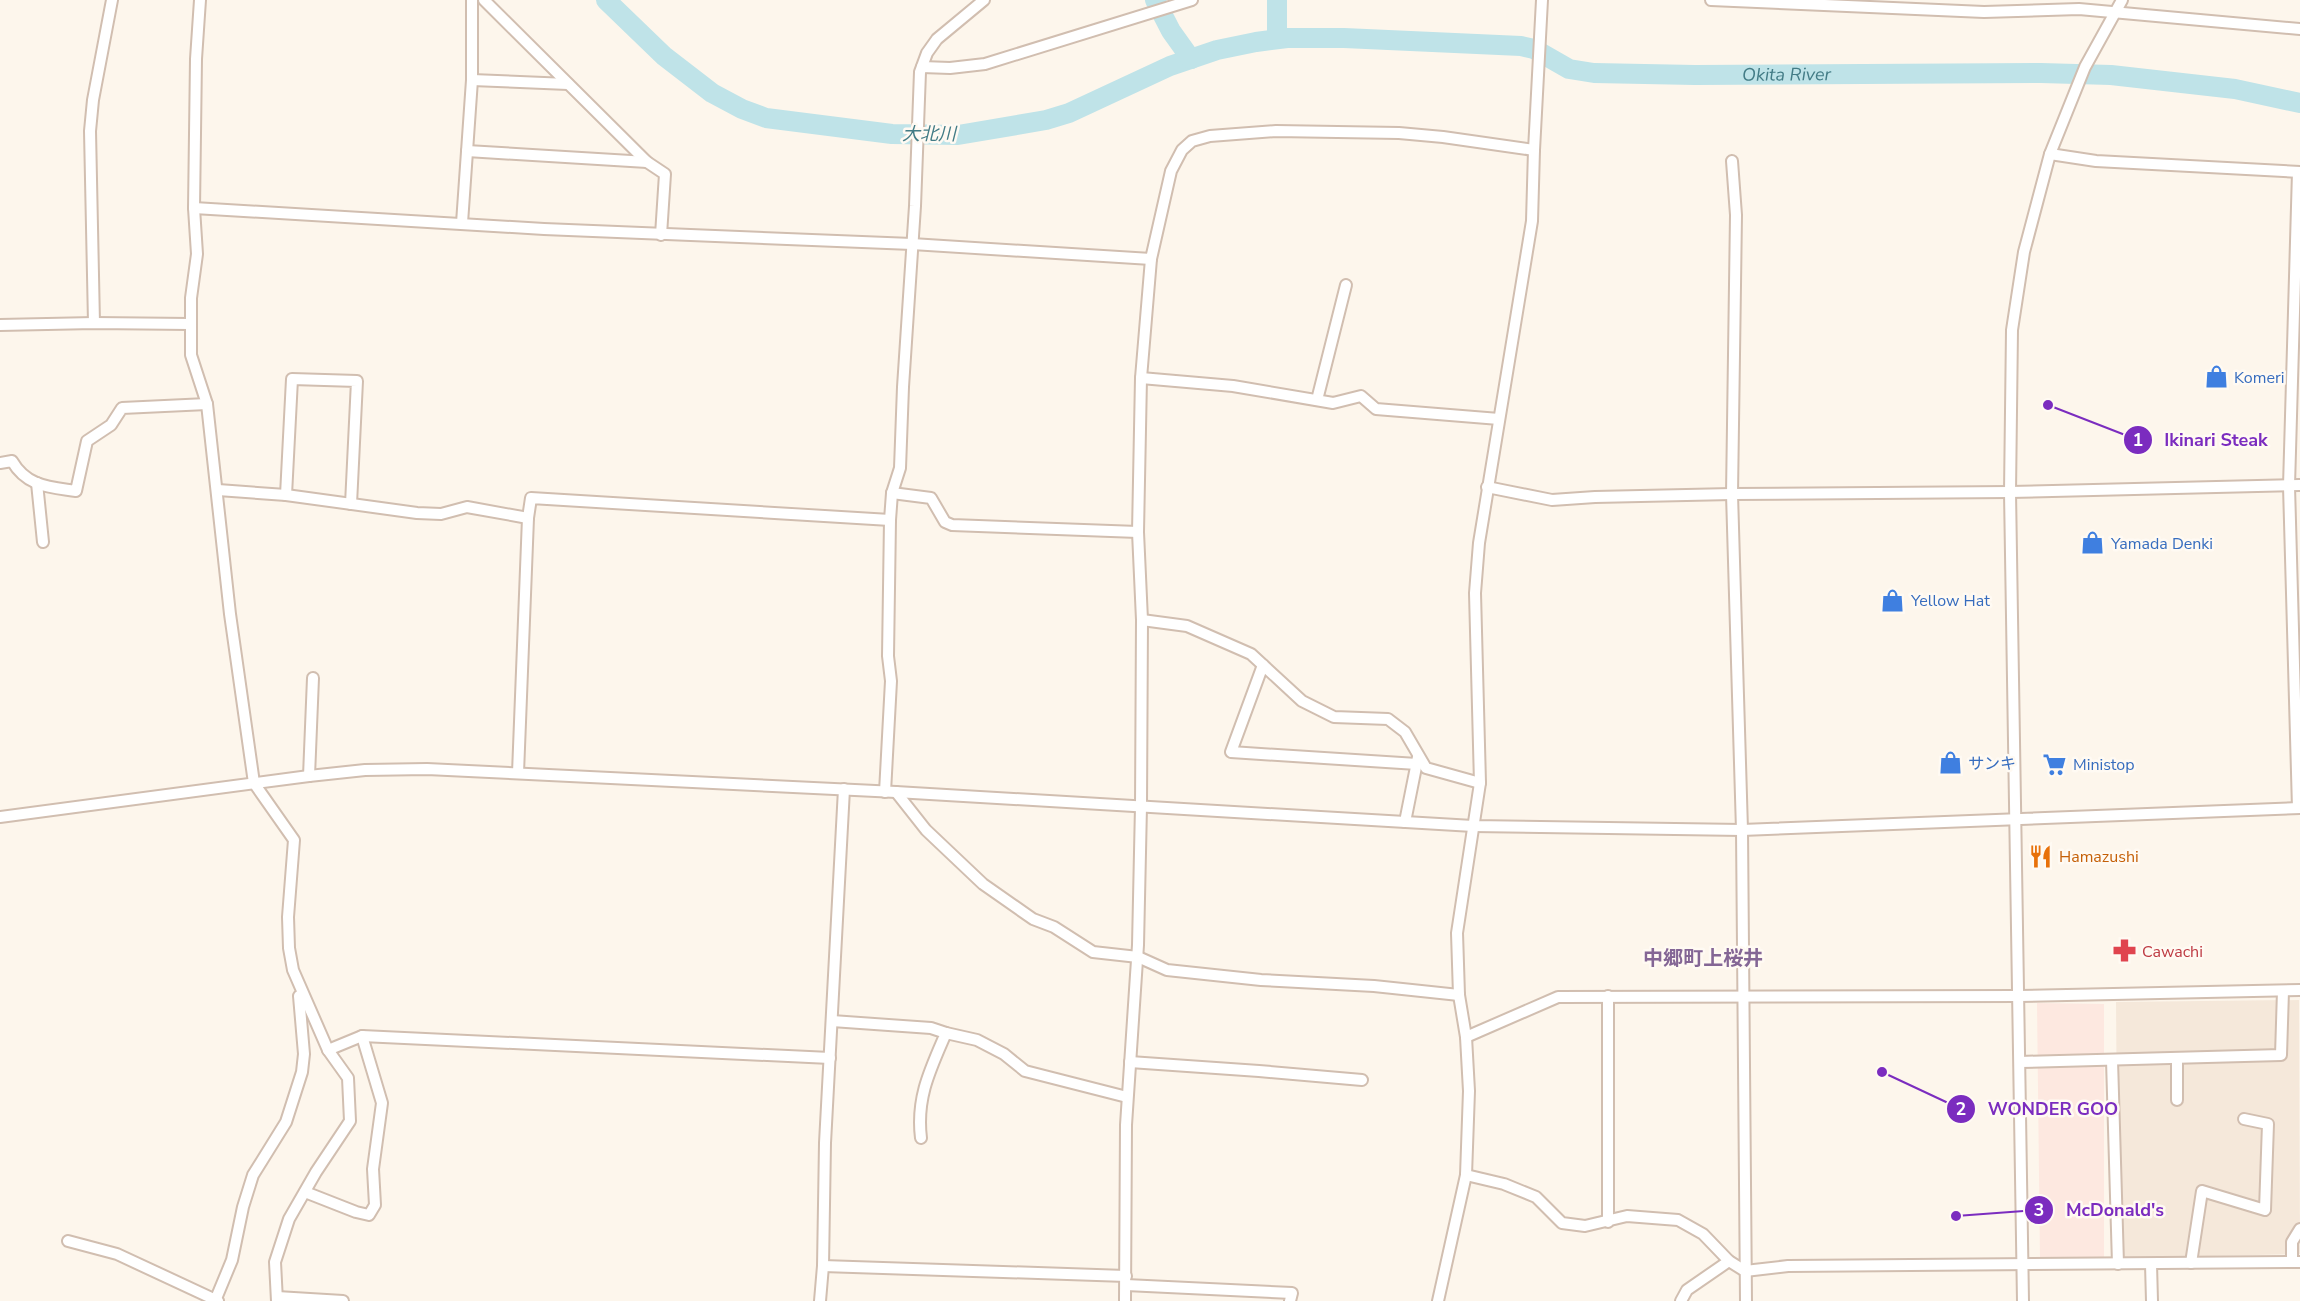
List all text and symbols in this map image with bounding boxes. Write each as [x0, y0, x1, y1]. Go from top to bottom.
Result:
water label: Okita River [1742, 62, 1832, 87]
water label: 大北川 [902, 122, 958, 146]
shop icon: Komeri [2203, 364, 2229, 390]
place label: Komeri [2234, 367, 2284, 389]
callout: Ikinari Steak [2123, 422, 2280, 458]
text: 1 [2133, 428, 2143, 452]
text: Ikinari Steak [2164, 428, 2268, 452]
shop icon: Yamada Denki [2080, 530, 2106, 556]
place label: Yamada Denki [2110, 533, 2213, 555]
shop icon: Yellow Hat [1880, 587, 1906, 613]
place label: Yellow Hat [1910, 590, 1990, 612]
shop icon: サンキ [1937, 750, 1963, 776]
supermarket icon: Ministop [2042, 751, 2068, 777]
place label: サンキ [1968, 753, 2016, 775]
place label: Ministop [2073, 754, 2135, 776]
restaurant icon: Hamazushi [2028, 843, 2054, 869]
place label: Hamazushi [2059, 846, 2139, 868]
pharmacy icon: Cawachi [2111, 938, 2137, 964]
place label: Cawachi [2142, 941, 2203, 963]
district label: 中郷町上桜井 [1643, 945, 1763, 972]
callout: WONDER GOO [1946, 1091, 2130, 1127]
text: 2 [1956, 1097, 1966, 1121]
text: WONDER GOO [1988, 1097, 2118, 1121]
callout: McDonald's [2024, 1192, 2176, 1228]
text: 3 [2034, 1198, 2044, 1222]
text: McDonald's [2066, 1198, 2164, 1222]

